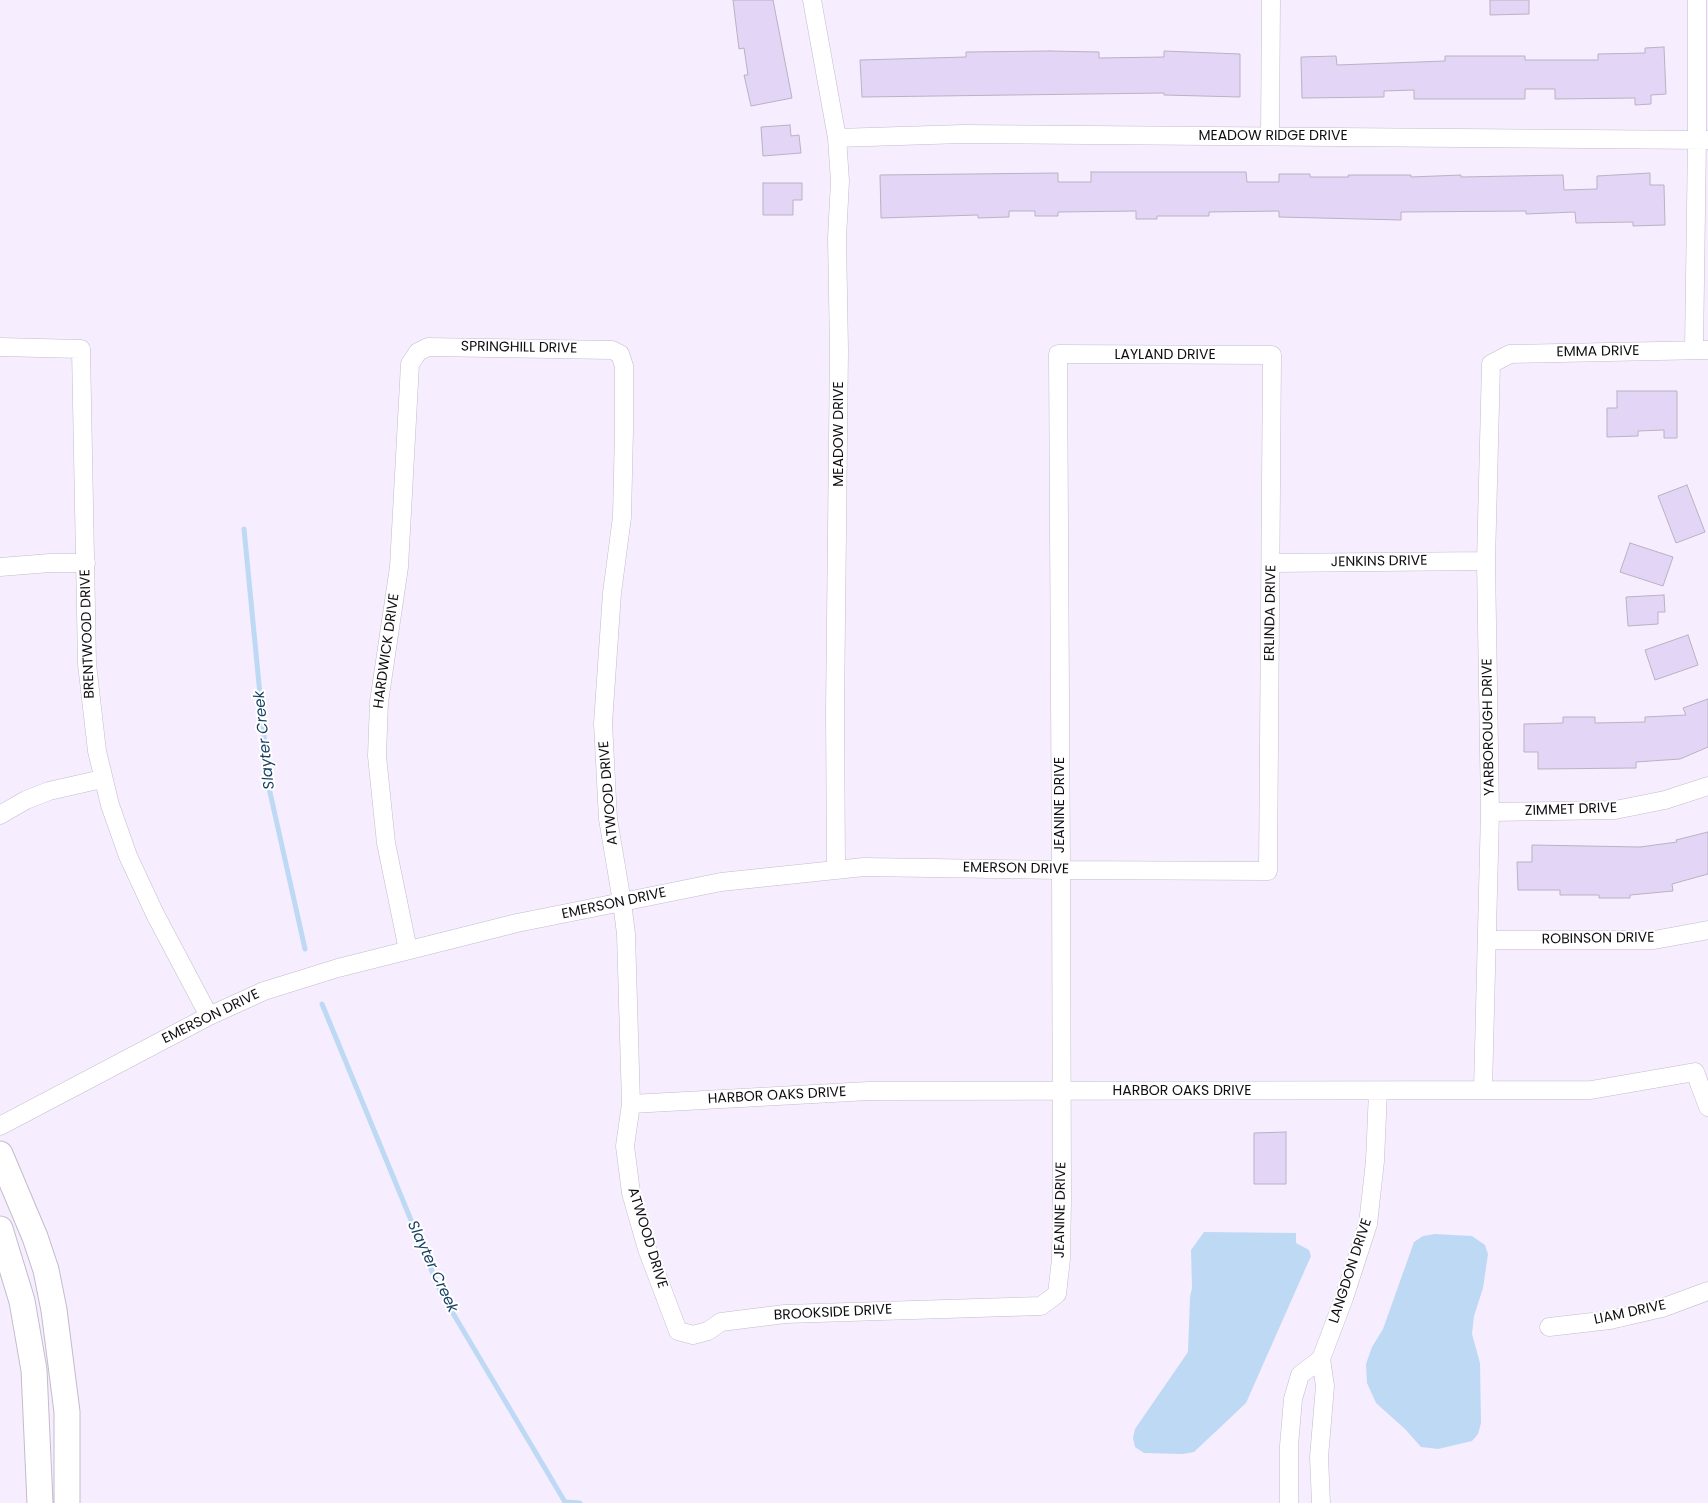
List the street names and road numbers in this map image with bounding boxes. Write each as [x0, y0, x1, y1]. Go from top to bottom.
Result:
street label: MEADOW RIDGE DRIVE [1198, 128, 1348, 144]
street label: SPRINGHILL DRIVE [461, 339, 577, 357]
street label: EMMA DRIVE [1556, 343, 1640, 361]
street label: LAYLAND DRIVE [1114, 347, 1216, 363]
street label: MEADOW DRIVE [831, 381, 847, 487]
street label: JENKINS DRIVE [1331, 553, 1427, 571]
street label: ERLINDA DRIVE [1262, 565, 1280, 661]
street label: BRENTWOOD DRIVE [77, 569, 99, 699]
street label: HARDWICK DRIVE [371, 592, 403, 710]
street label: YARBOROUGH DRIVE [1479, 658, 1499, 796]
street label: ATWOOD DRIVE [596, 740, 622, 846]
street label: JEANINE DRIVE [1052, 757, 1068, 853]
street label: ZIMMET DRIVE [1525, 800, 1617, 820]
street label: EMERSON DRIVE [963, 860, 1069, 878]
street label: EMERSON DRIVE [560, 885, 668, 923]
street label: ROBINSON DRIVE [1542, 930, 1654, 948]
street label: EMERSON DRIVE [160, 986, 262, 1048]
street label: HARBOR OAKS DRIVE [1113, 1083, 1251, 1099]
street label: HARBOR OAKS DRIVE [707, 1084, 847, 1108]
street label: JEANINE DRIVE [1052, 1162, 1070, 1258]
street label: ATWOOD DRIVE [624, 1185, 670, 1291]
street label: LANGDON DRIVE [1326, 1216, 1376, 1326]
street label: LIAM DRIVE [1592, 1297, 1668, 1329]
street label: BROOKSIDE DRIVE [773, 1302, 893, 1324]

